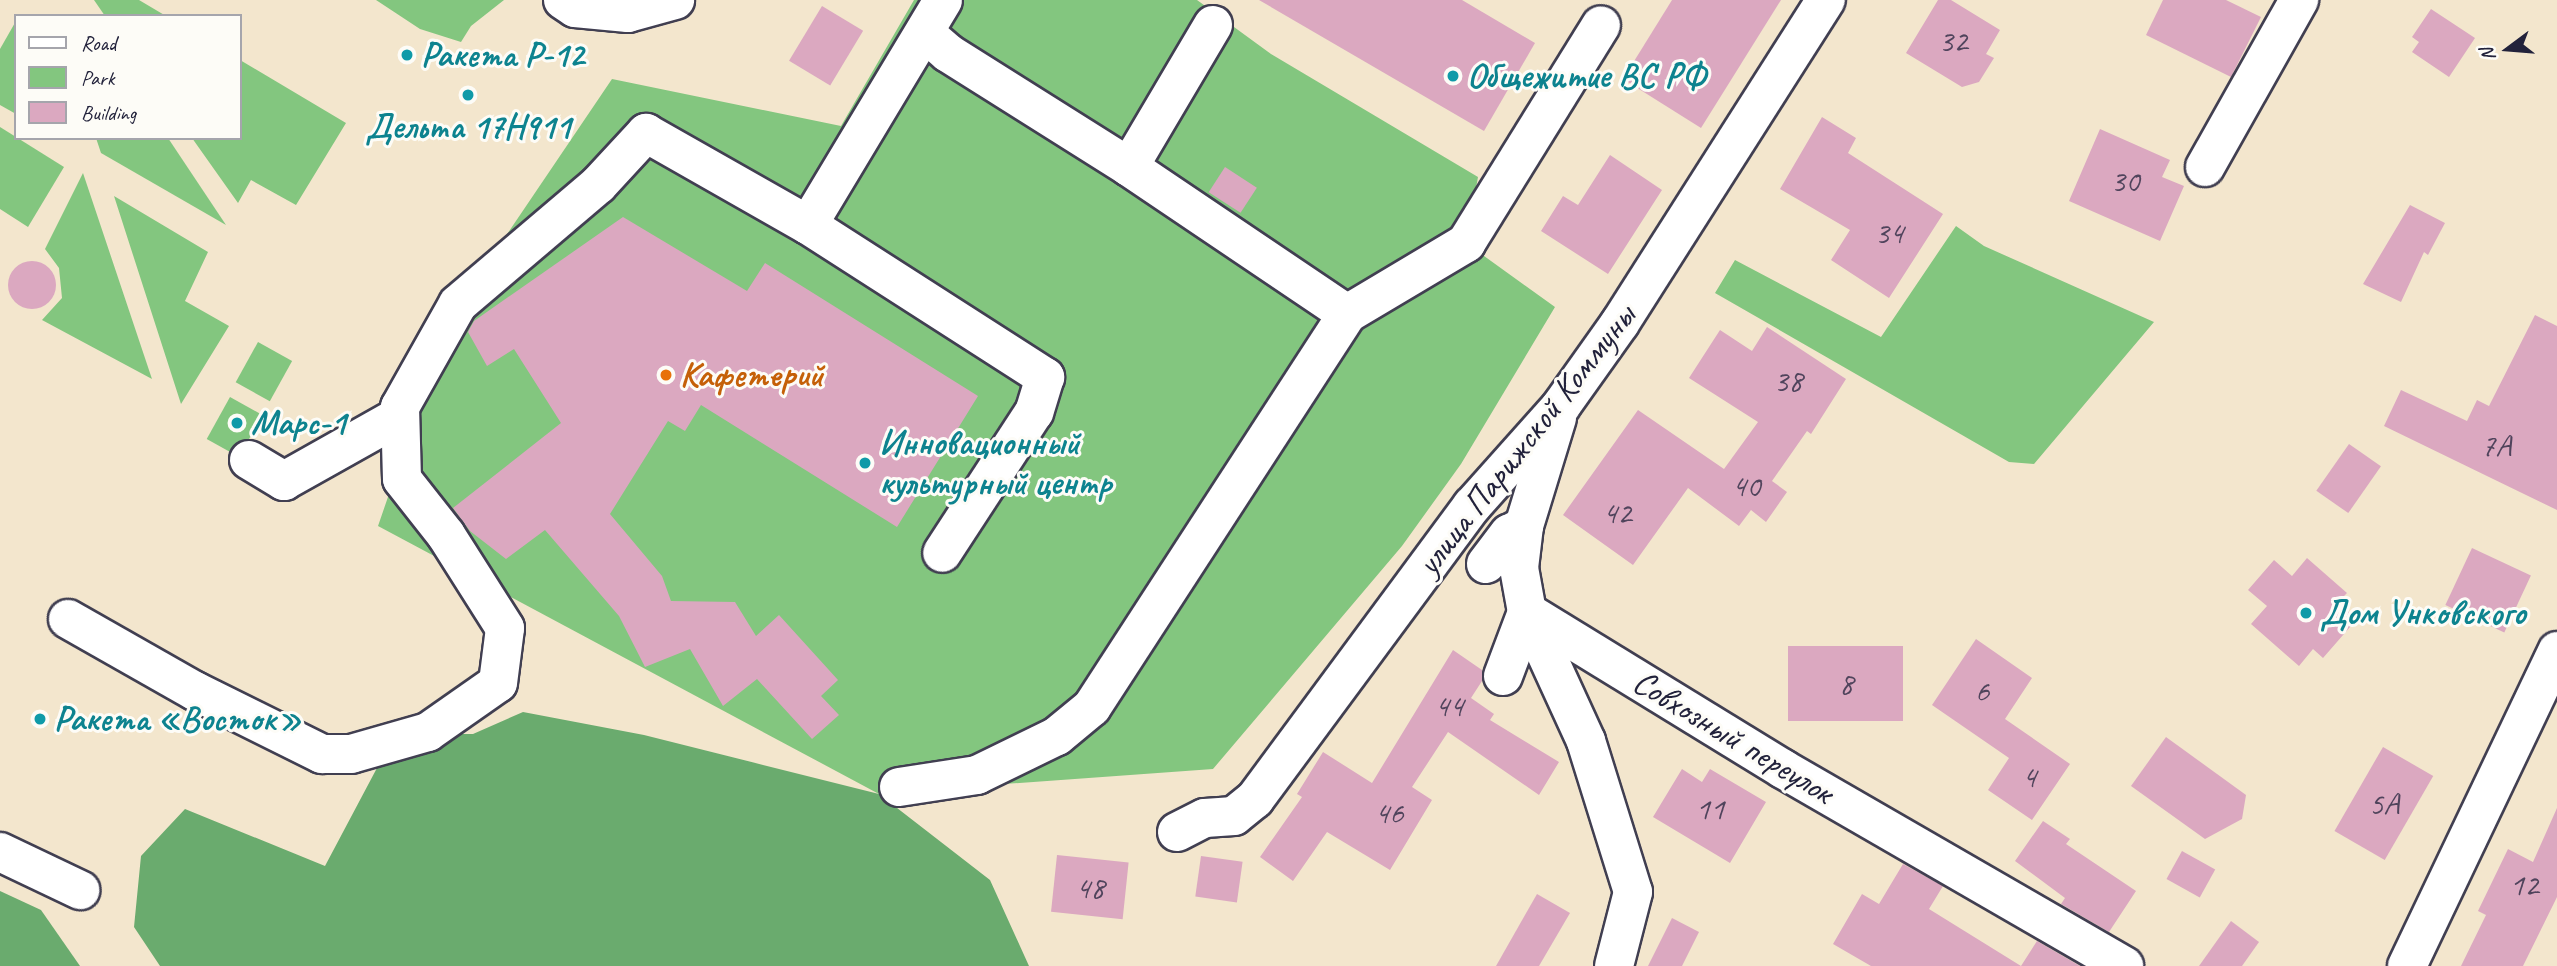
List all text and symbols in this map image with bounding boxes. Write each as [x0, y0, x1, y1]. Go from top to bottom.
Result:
legend [14, 14, 242, 140]
north arrow [2473, 14, 2543, 84]
house number: 32 [1939, 22, 1967, 60]
text: Road [81, 30, 116, 56]
place label: Ракета Р-12 [421, 34, 584, 76]
text: N [2475, 46, 2501, 64]
marker: Ракета Р-12 [399, 47, 415, 63]
place label: Общежитие ВС РФ [1467, 55, 1709, 97]
text: Park [81, 65, 114, 91]
marker: Общежитие ВС РФ [1445, 68, 1461, 84]
marker: Дельта 17Н911 [460, 87, 476, 103]
text: Building [81, 100, 136, 126]
place label: Дельта 17Н911 [365, 106, 571, 148]
house number: 30 [2111, 162, 2139, 200]
house number: 34 [1875, 214, 1903, 252]
street label: улица Парижской Коммуны [1407, 296, 1645, 584]
place label: Кафетерий [680, 354, 823, 396]
house number: 38 [1774, 362, 1802, 400]
marker: Кафетерий [658, 367, 674, 383]
place label: Марс-1 [251, 402, 346, 444]
marker: Марс-1 [229, 415, 245, 431]
place label: Инновационный культурный центр [879, 422, 1111, 504]
house number: 7А [2481, 427, 2511, 465]
marker: Инновационный культурный центр [857, 455, 873, 471]
house number: 40 [1732, 467, 1760, 505]
house number: 42 [1603, 494, 1631, 532]
place label: Дом Унковского [2320, 592, 2523, 634]
marker: Дом Унковского [2298, 605, 2314, 621]
street label: Совхозный переулок [1625, 661, 1841, 813]
house number: 8 [1839, 665, 1853, 703]
house number: 6 [1975, 672, 1989, 710]
house number: 44 [1435, 687, 1463, 725]
place label: Ракета «Восток» [54, 698, 301, 740]
marker: Ракета «Восток» [32, 711, 48, 727]
house number: 4 [2022, 758, 2036, 796]
house number: 5А [2369, 785, 2399, 823]
house number: 11 [1696, 790, 1724, 828]
house number: 46 [1375, 794, 1403, 832]
house number: 12 [2510, 866, 2538, 904]
house number: 48 [1076, 869, 1104, 907]

